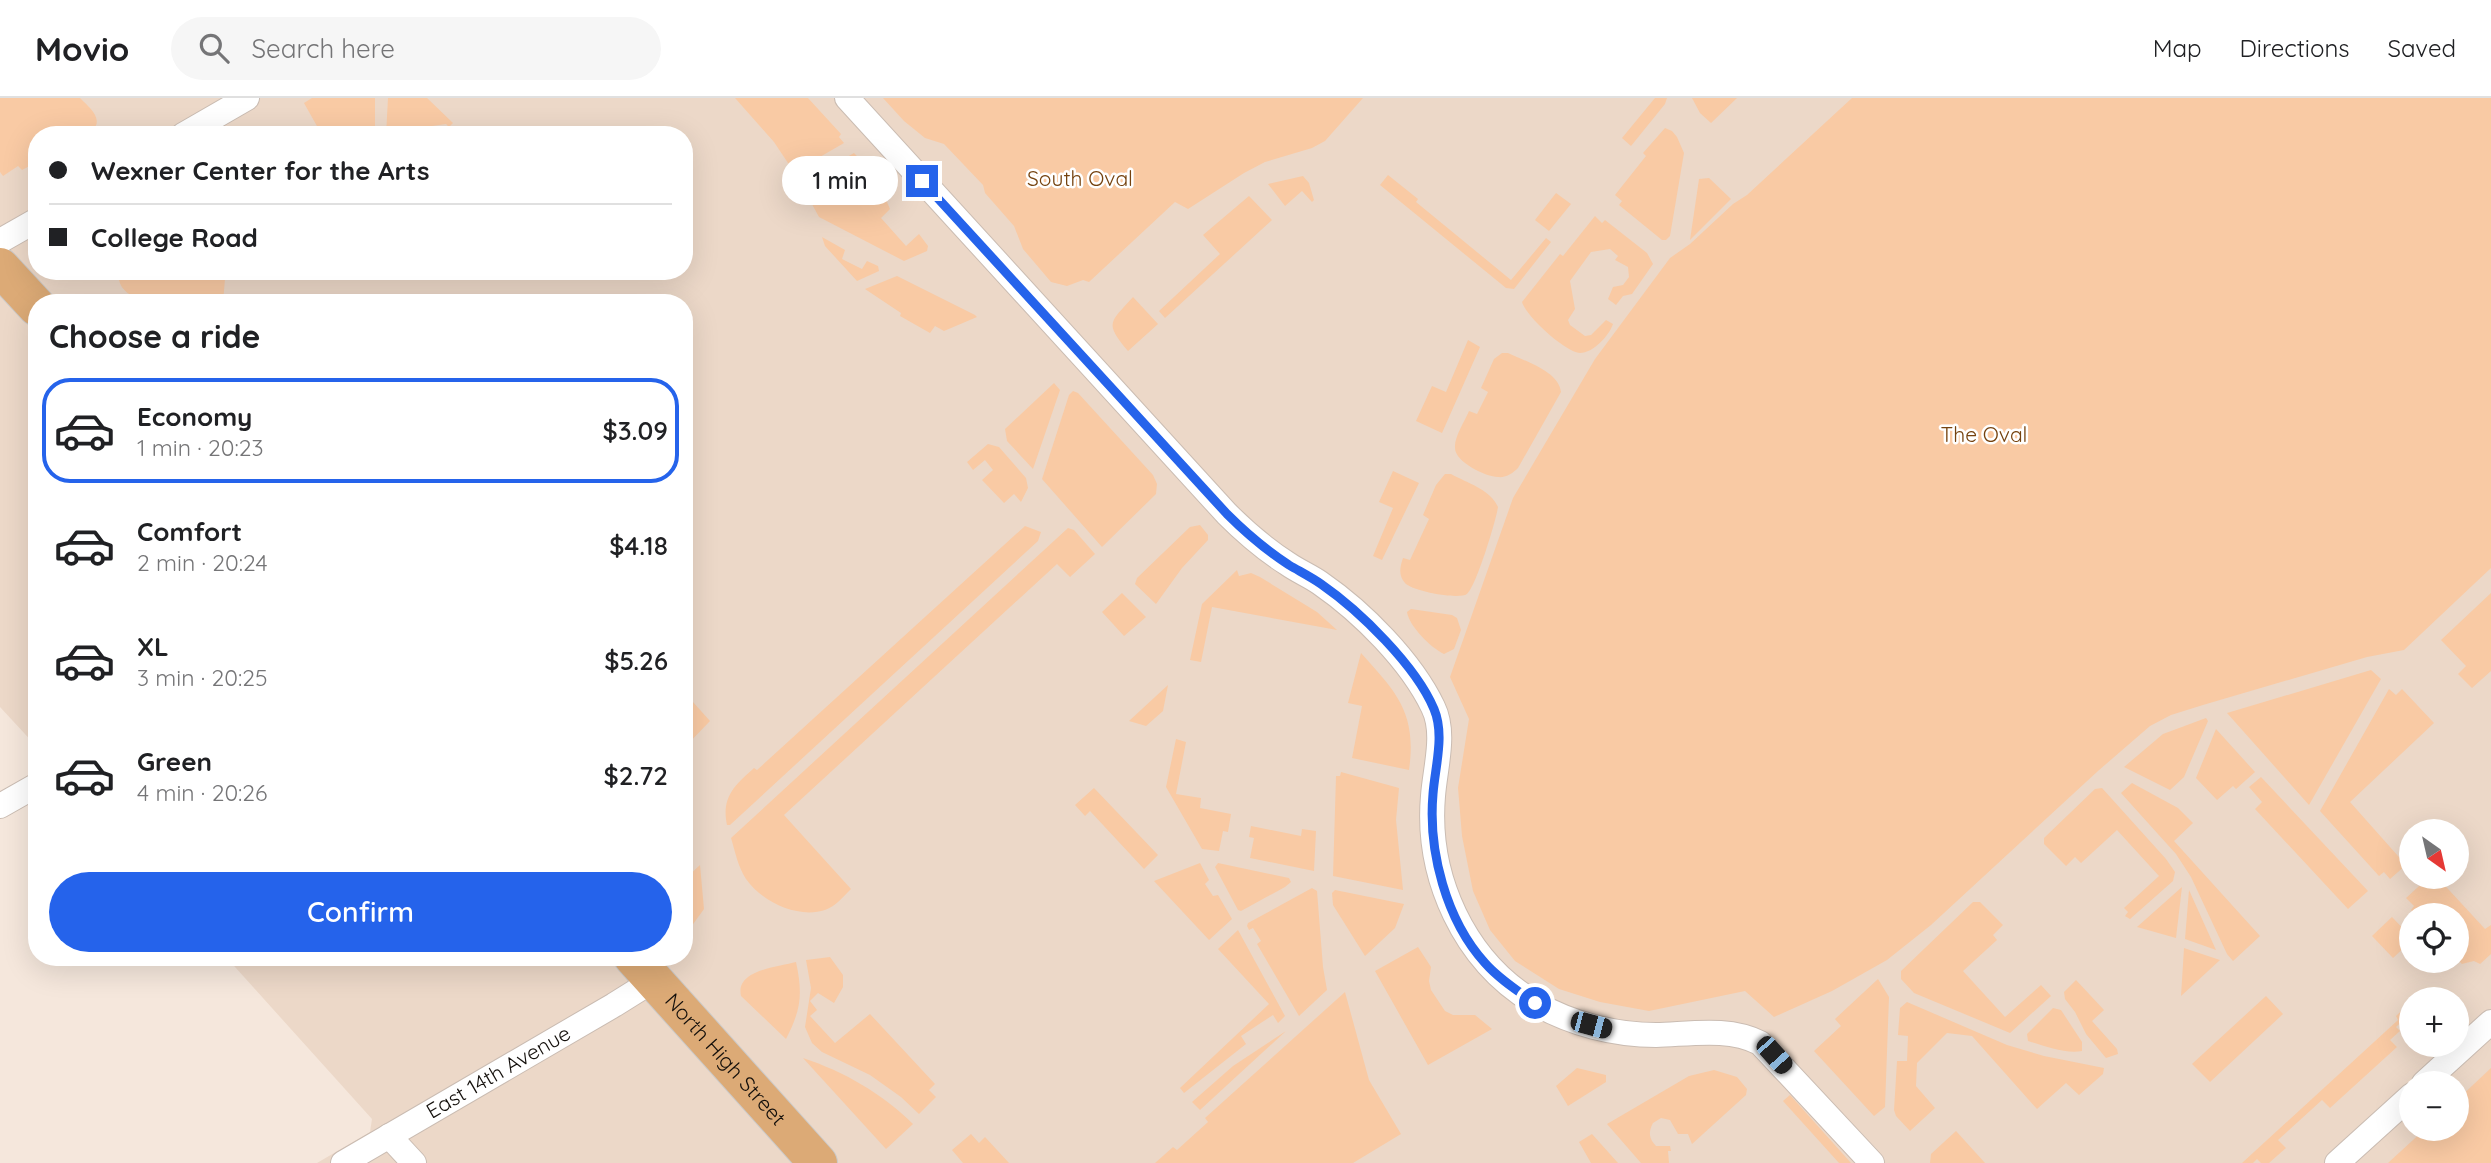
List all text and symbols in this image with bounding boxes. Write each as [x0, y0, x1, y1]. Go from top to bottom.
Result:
search box [171, 17, 661, 80]
text: Movio [35, 28, 129, 69]
icon: search [195, 29, 233, 67]
text: Search here [251, 32, 395, 65]
text: Map [2153, 33, 2202, 63]
text: Directions [2240, 33, 2350, 63]
text: Saved [2388, 33, 2456, 63]
text: Wexner Center for the Arts [91, 154, 430, 187]
callout: 1 min [782, 156, 898, 206]
route end [906, 165, 938, 197]
park label: South Oval [1027, 165, 1133, 191]
text: 1 min [812, 166, 868, 195]
text: College Road [91, 221, 258, 254]
text: Choose a ride [49, 316, 261, 356]
icon: car [53, 399, 116, 462]
text: Economy [137, 400, 252, 433]
text: $3.09 [603, 414, 668, 447]
park label: The Oval [1941, 421, 2027, 447]
text: 1 min · 20:23 [137, 433, 264, 462]
icon: car [53, 514, 116, 577]
text: Comfort [137, 515, 242, 548]
text: $4.18 [609, 529, 668, 562]
text: 2 min · 20:24 [137, 548, 268, 577]
icon: car [53, 629, 116, 692]
text: XL [137, 630, 169, 663]
text: $5.26 [604, 644, 668, 677]
text: 3 min · 20:25 [137, 663, 268, 692]
icon: car [53, 744, 116, 807]
text: Green [137, 745, 212, 778]
text: $2.72 [604, 759, 668, 792]
text: 4 min · 20:26 [137, 778, 267, 807]
north arrow [2399, 819, 2469, 889]
map controls [2399, 819, 2469, 1141]
button: Confirm [49, 872, 672, 952]
button: locate [2399, 903, 2469, 973]
route start [1519, 987, 1551, 1019]
button: + [2399, 987, 2469, 1057]
street label: North High Street [660, 988, 792, 1130]
car [1568, 1009, 1615, 1041]
street label: East 14th Avenue [421, 1019, 575, 1124]
car [1753, 1032, 1796, 1078]
button: − [2399, 1071, 2469, 1141]

